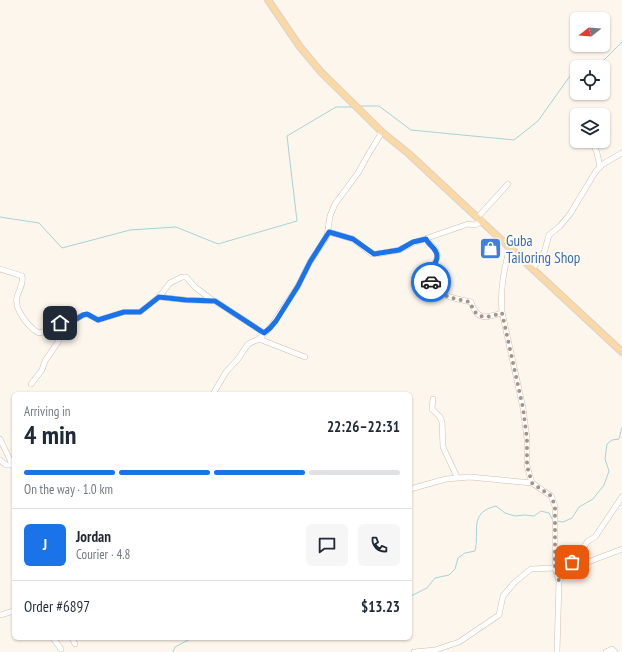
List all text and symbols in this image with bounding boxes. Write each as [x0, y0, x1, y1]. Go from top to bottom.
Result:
north arrow [570, 12, 610, 52]
map controls [570, 12, 610, 148]
button: locate [570, 60, 610, 100]
button: layers [570, 108, 610, 148]
place label: Guba Tailoring Shop [506, 231, 580, 267]
shop icon: Guba Tailoring Shop [477, 236, 503, 262]
courier [411, 262, 451, 302]
icon: car [420, 271, 442, 293]
pin [43, 306, 77, 340]
icon: home [49, 312, 71, 334]
text: Arriving in [24, 403, 71, 420]
text: 22:26–22:31 [327, 417, 400, 436]
text: 4 min [24, 418, 77, 451]
text: On the way · 1.0 km [24, 481, 113, 498]
button: chat [306, 524, 348, 566]
button: phone [358, 524, 400, 566]
text: Jordan [76, 527, 111, 546]
text: J [43, 535, 47, 554]
pin [555, 545, 589, 579]
text: Courier · 4.8 [76, 546, 130, 563]
icon: bag [561, 551, 583, 573]
text: Order #6897 [24, 597, 90, 616]
text: $13.23 [361, 597, 400, 616]

